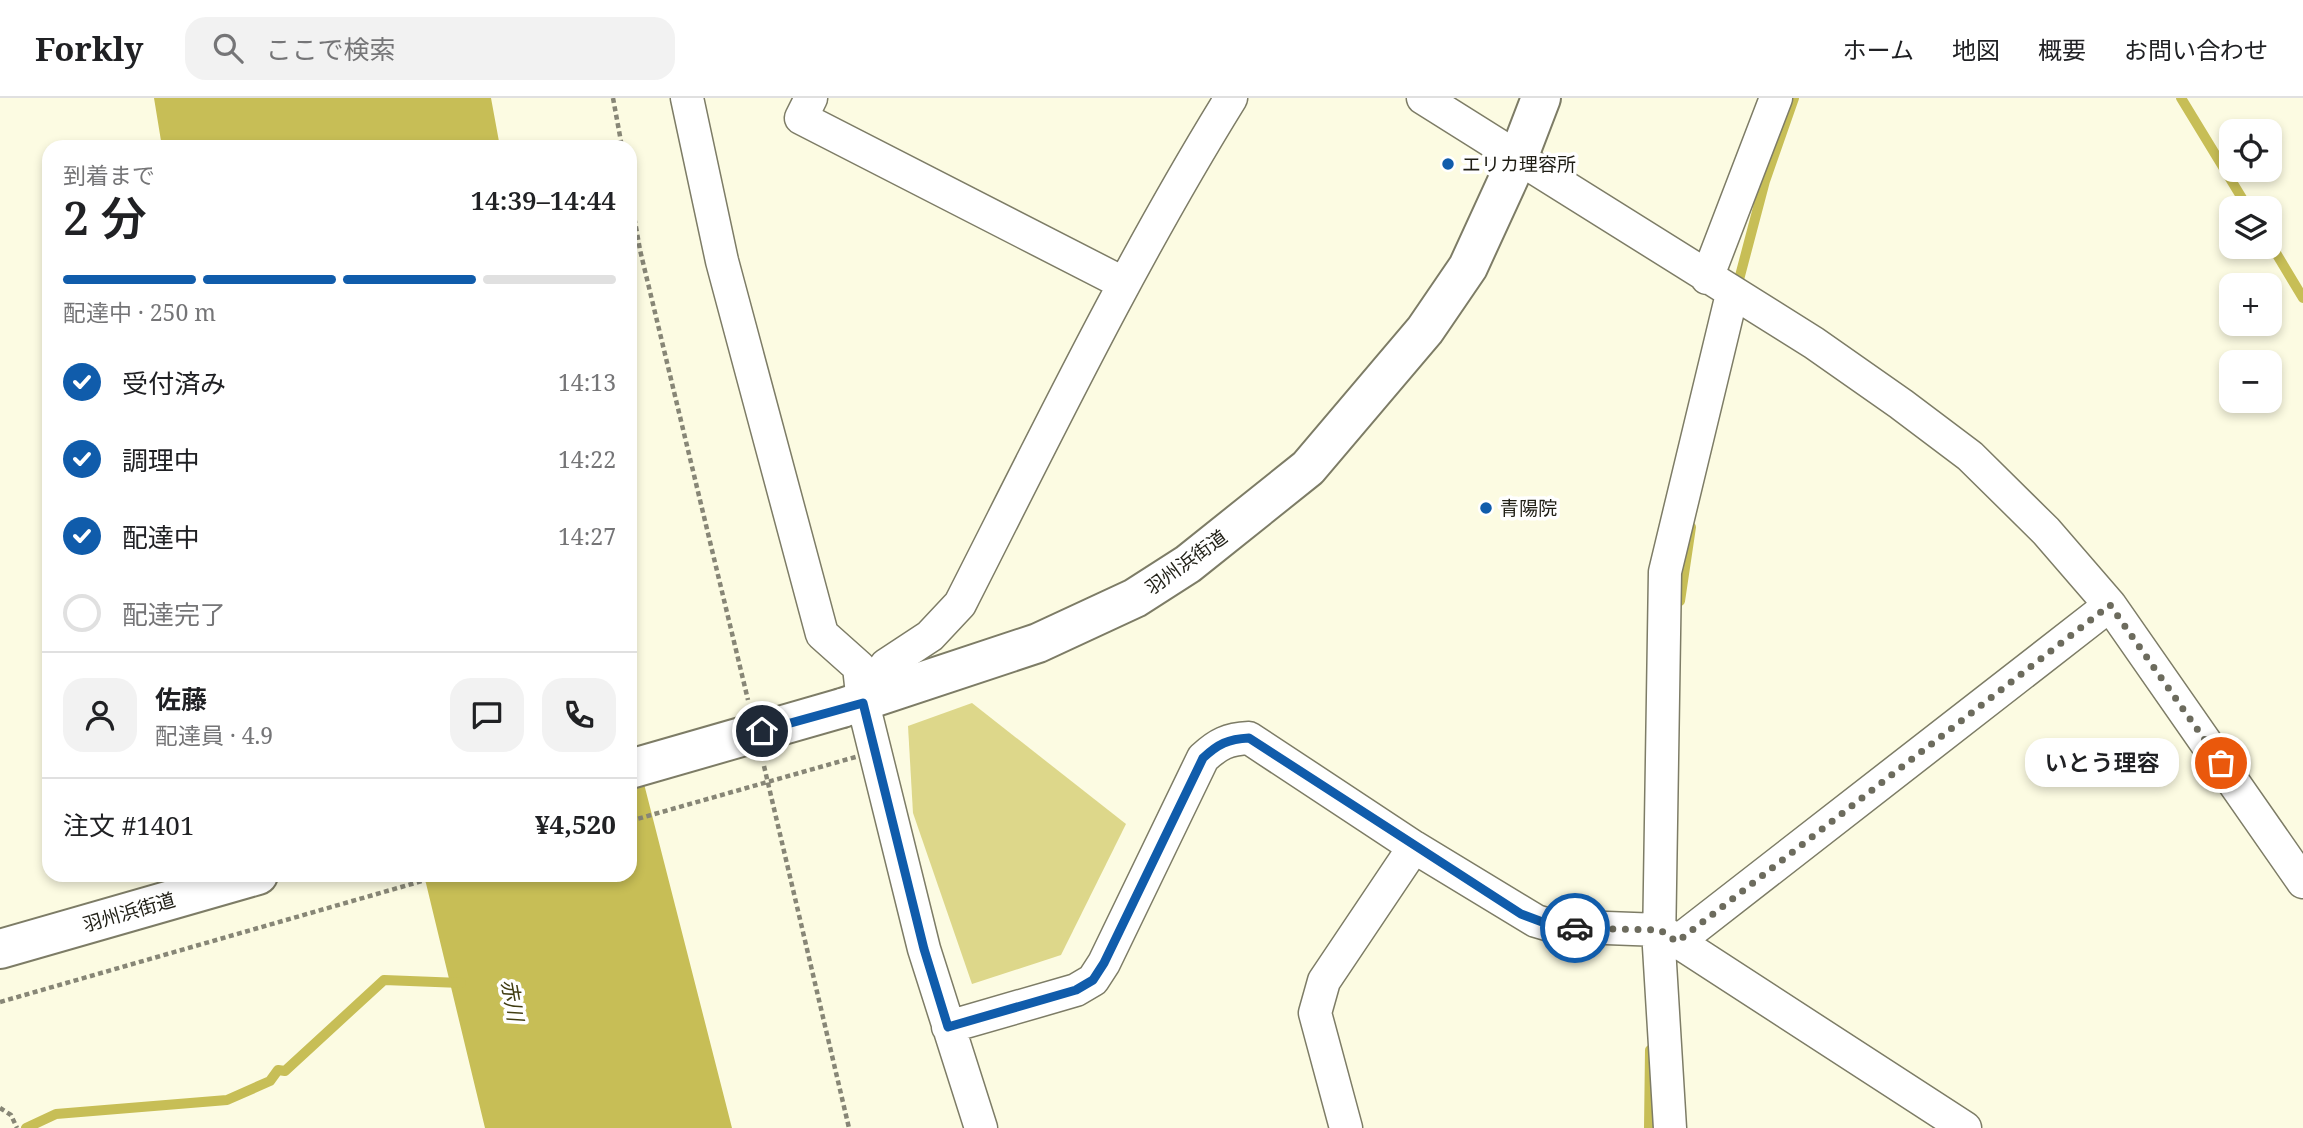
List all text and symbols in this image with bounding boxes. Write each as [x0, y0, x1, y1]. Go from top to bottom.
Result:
search box [185, 17, 675, 80]
text: Forkly [35, 26, 143, 71]
icon: search [209, 29, 247, 67]
text: ここで検索 [265, 31, 395, 67]
text: ホーム [1843, 33, 1914, 66]
text: 地図 [1952, 33, 2000, 66]
text: 概要 [2038, 33, 2086, 66]
text: お問い合わせ [2124, 33, 2268, 66]
map controls [2219, 119, 2282, 413]
button: locate [2219, 119, 2282, 182]
place label: エリカ理容所 [1462, 151, 1576, 177]
marker: エリカ理容所 [1440, 156, 1456, 172]
text: 到着まで [63, 159, 155, 191]
text: 14:39–14:44 [470, 182, 616, 218]
text: 2 分 [63, 186, 147, 248]
button: layers [2219, 196, 2282, 259]
button: + [2219, 273, 2282, 336]
text: 配達中 · 250 m [63, 296, 216, 328]
button: − [2219, 350, 2282, 413]
icon: check [63, 363, 101, 401]
text: 受付済み [122, 365, 226, 401]
text: 14:13 [558, 366, 616, 398]
icon: check [63, 440, 101, 478]
text: 調理中 [122, 442, 200, 478]
text: 14:22 [558, 443, 616, 475]
place label: 青陽院 [1500, 495, 1557, 521]
marker: 青陽院 [1478, 500, 1494, 516]
icon: check [63, 517, 101, 555]
text: 配達中 [122, 519, 200, 555]
text: 14:27 [558, 520, 616, 552]
street label: 羽州浜街道 [1140, 524, 1232, 600]
text: 配達完了 [122, 596, 226, 632]
button: person [63, 678, 137, 752]
button: chat [450, 678, 524, 752]
button: phone [542, 678, 616, 752]
text: 佐藤 [155, 681, 207, 717]
pin [732, 701, 792, 761]
icon: home [743, 712, 781, 750]
text: 配達員 · 4.9 [155, 719, 273, 751]
pin [2191, 733, 2251, 793]
callout: いとう理容 [2025, 738, 2179, 788]
icon: bag [2202, 744, 2240, 782]
text: いとう理容 [2045, 746, 2160, 778]
text: ¥4,520 [535, 806, 616, 842]
text: 注文 #1401 [63, 807, 194, 843]
street label: 羽州浜街道 [80, 886, 178, 938]
courier [1540, 893, 1610, 963]
icon: car [1556, 909, 1594, 947]
water label: 赤川 [496, 977, 531, 1025]

